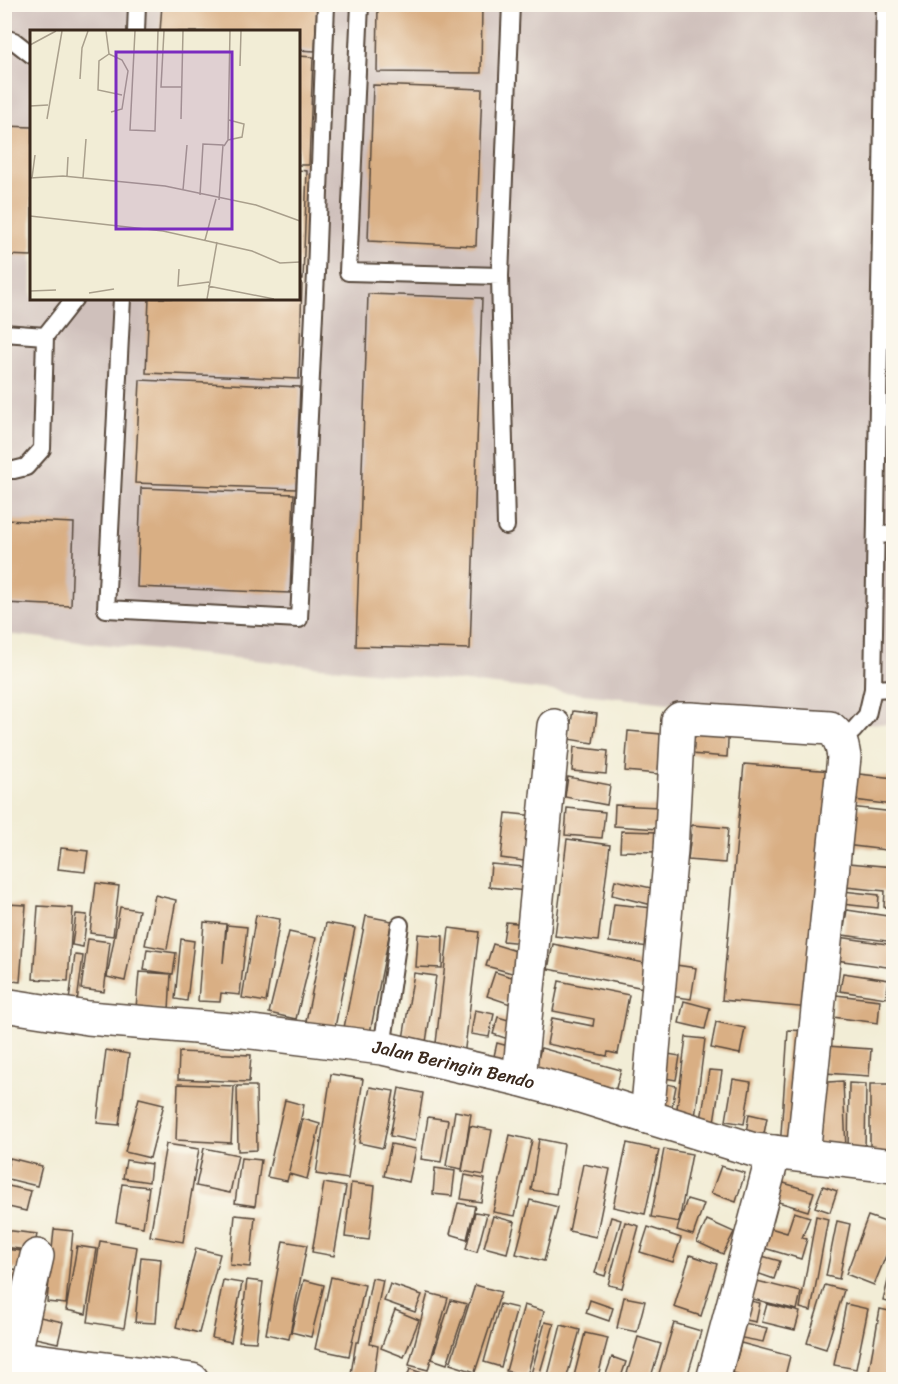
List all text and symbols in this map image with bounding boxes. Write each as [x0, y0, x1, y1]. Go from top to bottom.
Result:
inset map [30, 30, 300, 300]
street label: Jalan Beringin Bendo [370, 1031, 538, 1099]

